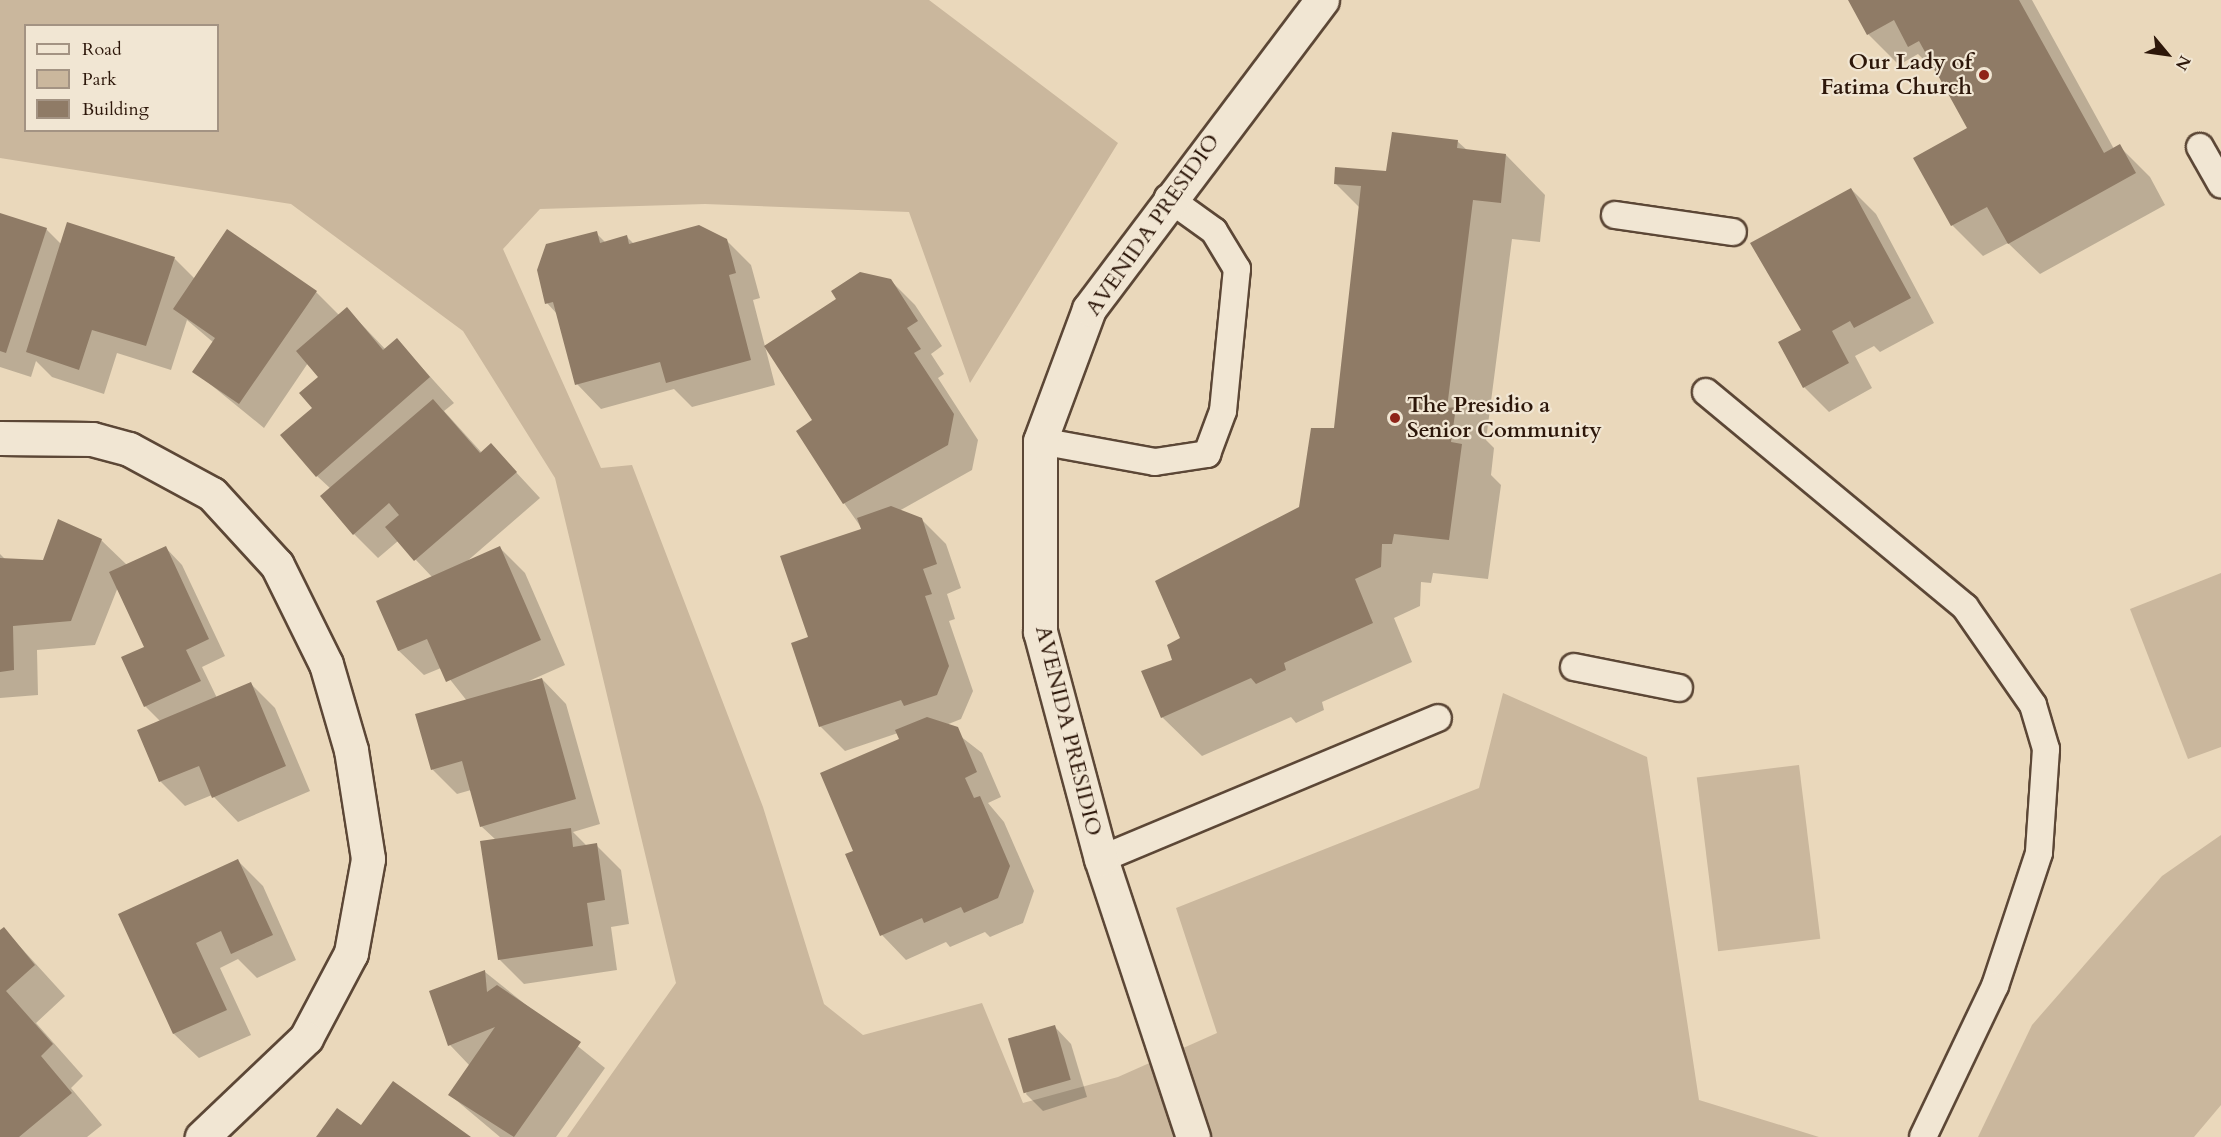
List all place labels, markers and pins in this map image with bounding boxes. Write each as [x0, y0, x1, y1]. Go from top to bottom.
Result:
place label: Our Lady of Fatima Church [1821, 49, 1972, 100]
marker: Our Lady of Fatima Church [1977, 68, 1991, 82]
place label: The Presidio a Senior Community [1407, 392, 1602, 444]
marker: The Presidio a Senior Community [1388, 411, 1402, 425]

